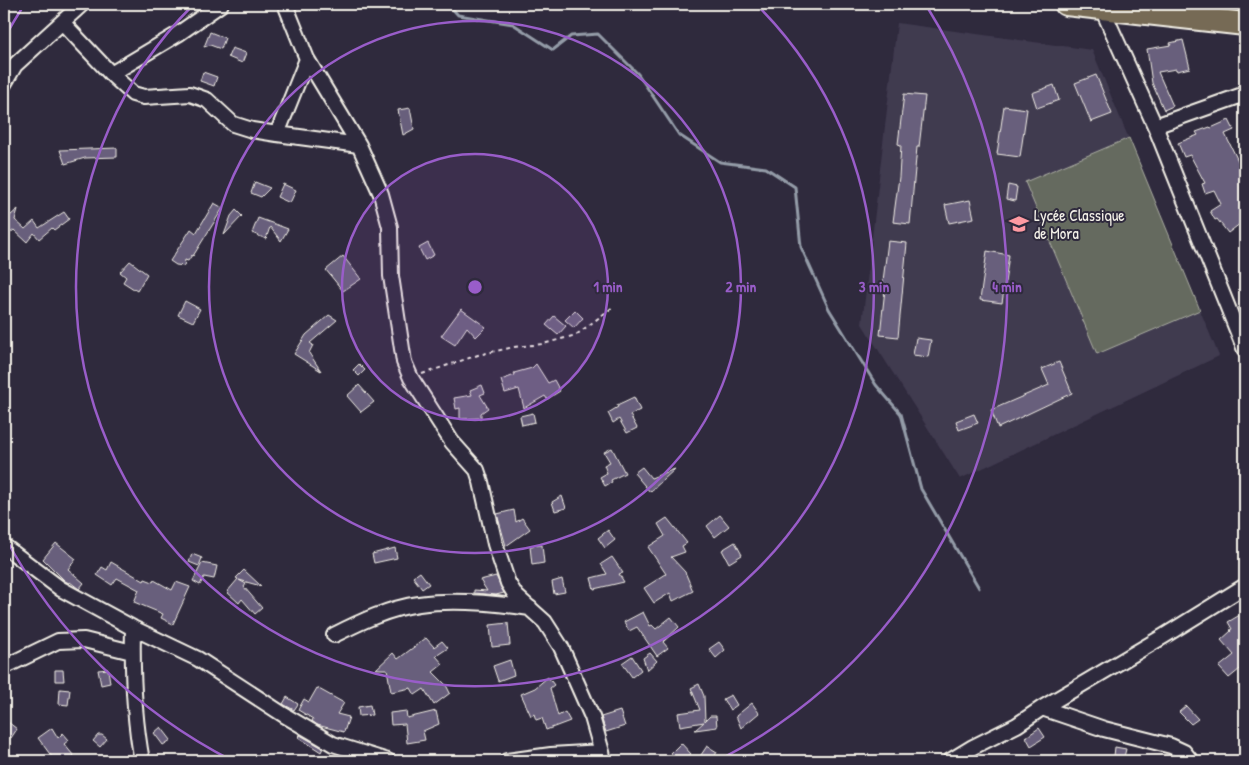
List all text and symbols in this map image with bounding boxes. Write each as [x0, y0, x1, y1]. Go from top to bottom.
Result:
place label: Lycée Classique de Mora [1034, 204, 1125, 244]
school or university icon: Lycée Classique de Mora [1008, 213, 1030, 235]
text: 1 min [593, 276, 623, 297]
text: 2 min [726, 276, 757, 297]
text: 3 min [859, 276, 889, 297]
text: 4 min [992, 276, 1022, 297]
centre of rings [466, 278, 484, 296]

